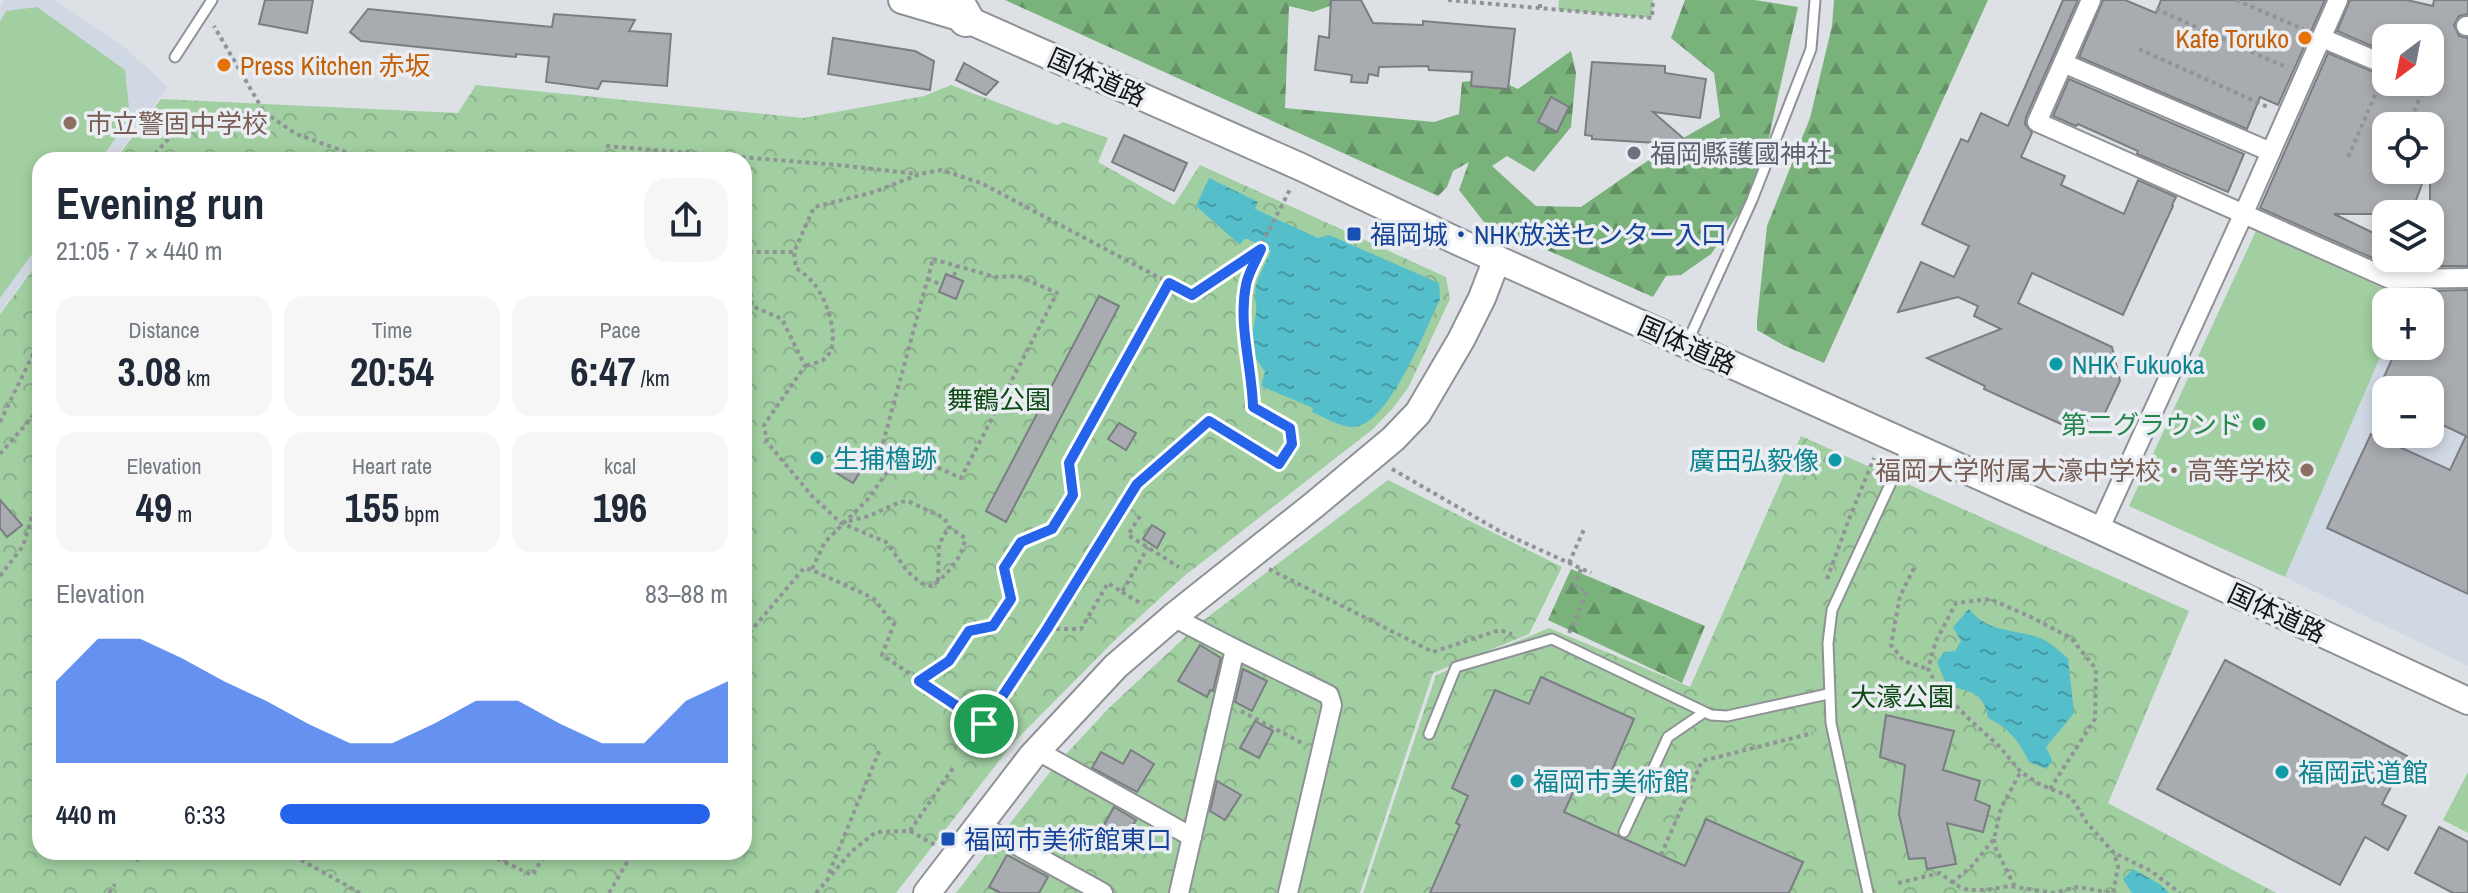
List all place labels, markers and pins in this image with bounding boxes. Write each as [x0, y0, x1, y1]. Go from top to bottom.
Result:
place label: Kafe Toruko [2176, 21, 2289, 56]
marker: Kafe Toruko [2296, 29, 2314, 47]
place label: Press Kitchen 赤坂 [240, 48, 431, 83]
marker: Press Kitchen 赤坂 [215, 56, 233, 74]
place label: 市立警固中学校 [86, 106, 268, 141]
marker: 市立警固中学校 [61, 114, 79, 132]
place label: 福岡縣護國神社 [1650, 136, 1832, 171]
marker: 福岡縣護國神社 [1625, 144, 1643, 162]
place label: 福岡城・NHK放送センター入口 [1370, 217, 1727, 252]
marker: 福岡城・NHK放送センター入口 [1345, 225, 1363, 243]
place label: NHK Fukuoka [2072, 347, 2205, 382]
marker: NHK Fukuoka [2047, 355, 2065, 373]
place label: 第二グラウンド [2061, 407, 2243, 442]
marker: 第二グラウンド [2250, 415, 2268, 433]
place label: 生捕櫓跡 [833, 441, 937, 476]
place label: 廣田弘毅像 [1689, 443, 1819, 478]
marker: 生捕櫓跡 [808, 449, 826, 467]
marker: 廣田弘毅像 [1826, 451, 1844, 469]
place label: 福岡大学附属大濠中学校・高等学校 [1875, 453, 2291, 488]
marker: 福岡大学附属大濠中学校・高等学校 [2298, 461, 2316, 479]
pin [950, 690, 1018, 758]
place label: 福岡武道館 [2298, 755, 2428, 790]
marker: 福岡武道館 [2273, 763, 2291, 781]
place label: 福岡市美術館 [1533, 764, 1689, 799]
marker: 福岡市美術館 [1508, 772, 1526, 790]
place label: 福岡市美術館東口 [964, 822, 1172, 857]
marker: 福岡市美術館東口 [939, 830, 957, 848]

